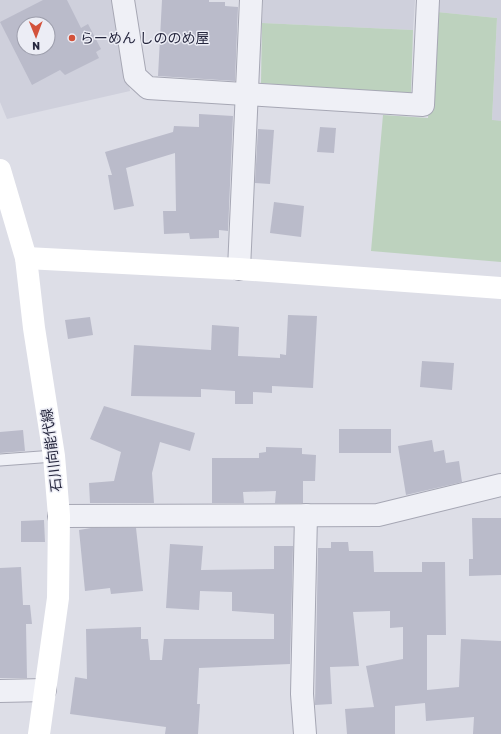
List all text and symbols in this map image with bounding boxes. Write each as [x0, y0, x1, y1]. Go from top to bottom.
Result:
north arrow [16, 16, 56, 56]
place label: らーめん しののめ屋 [80, 30, 209, 47]
marker: らーめん しののめ屋 [67, 33, 77, 43]
text: N [32, 39, 40, 52]
street label: 石川向能代線 [38, 407, 66, 493]

